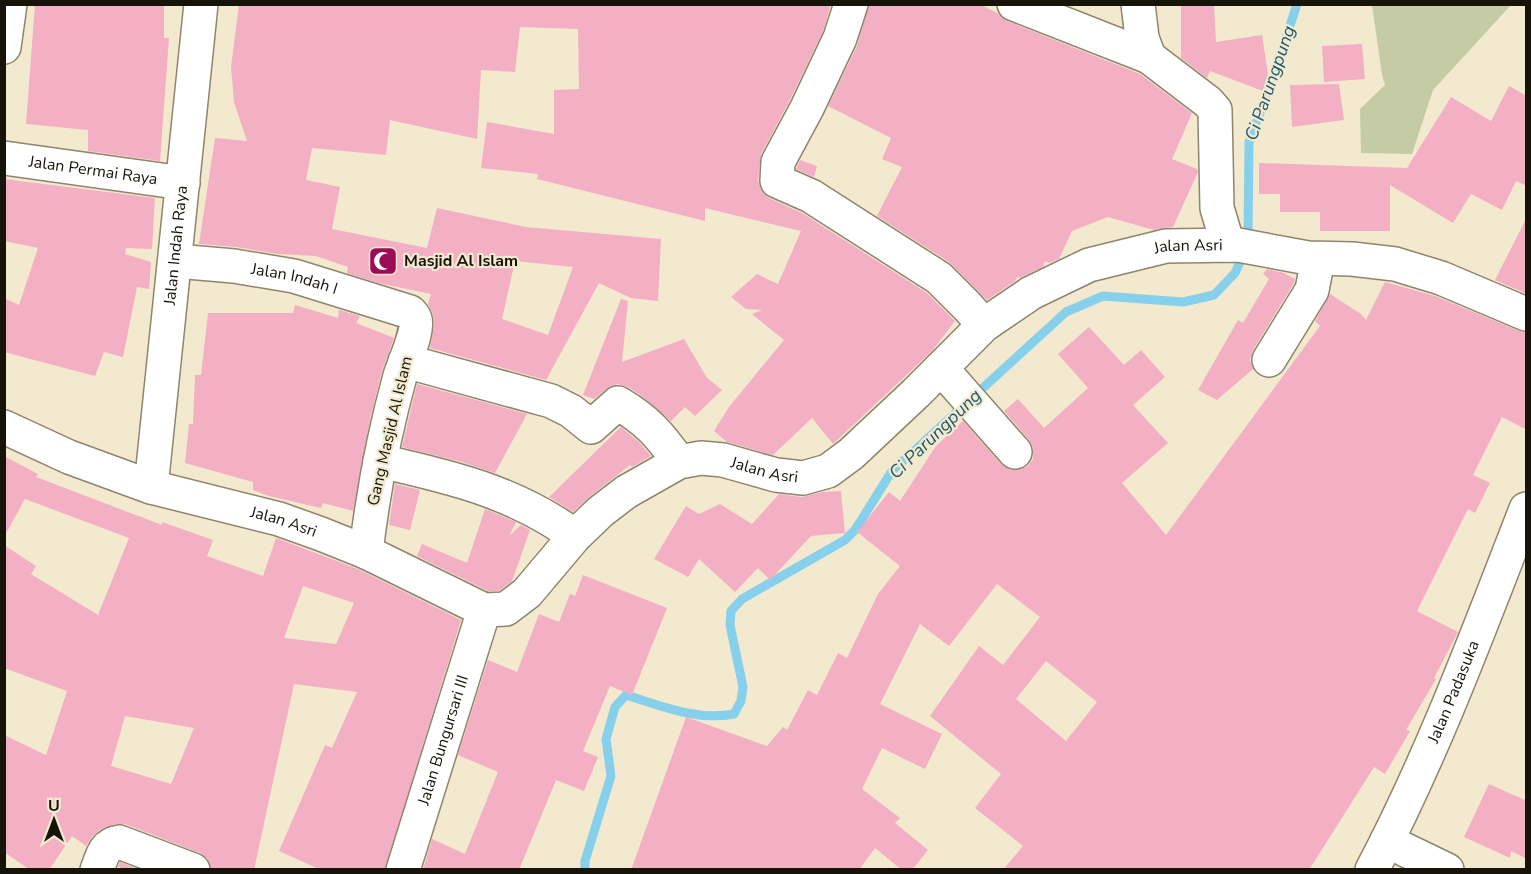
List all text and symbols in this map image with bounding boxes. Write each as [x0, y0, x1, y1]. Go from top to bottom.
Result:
water label: Ci Parungpung [1239, 22, 1301, 144]
street label: Jalan Permai Raya [26, 150, 159, 190]
street label: Jalan Indah Raya [159, 184, 193, 307]
street label: Jalan Asri [1150, 234, 1223, 260]
mosque icon: Masjid Al Islam [367, 245, 399, 277]
place label: Masjid Al Islam [404, 250, 518, 272]
street label: Jalan Indah I [249, 258, 340, 300]
street label: Gang Masjid Al Islam [362, 354, 418, 508]
water label: Ci Parungpung [883, 384, 987, 484]
street label: Jalan Asri [727, 451, 799, 488]
street label: Jalan Asri [247, 501, 320, 543]
street label: Jalan Padasuka [1422, 637, 1485, 748]
street label: Jalan Bungursari III [413, 672, 474, 809]
north arrow [24, 790, 84, 850]
text: U [48, 795, 60, 817]

